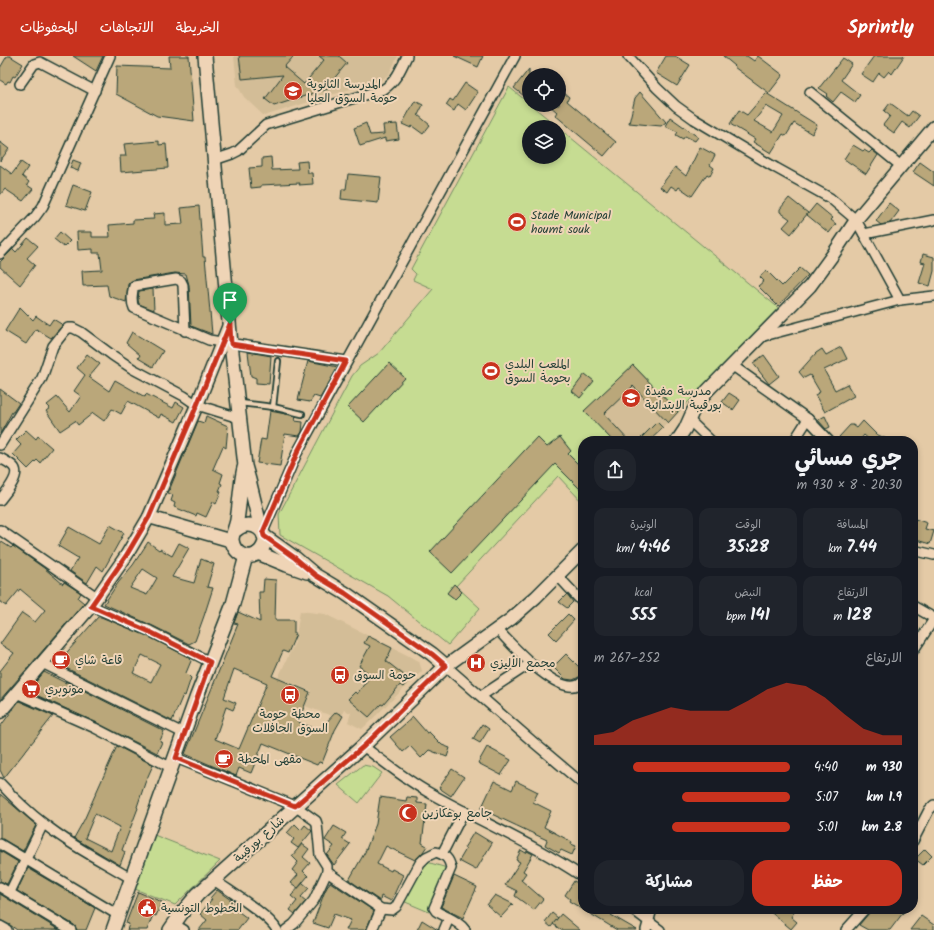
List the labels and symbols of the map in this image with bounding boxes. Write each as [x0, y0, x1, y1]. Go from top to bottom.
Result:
place label: المدرسة الثانوية حومة السوق العليا [307, 75, 397, 108]
school or university icon: المدرسة الثانوية حومة السوق العليا [282, 80, 304, 102]
place label: Stade Municipal houmt souk [531, 206, 611, 239]
sports icon: Stade Municipal houmt souk [506, 211, 528, 233]
pin [213, 283, 247, 324]
place label: الملعب البلدي بحومة السوق [505, 355, 570, 388]
sports icon: الملعب البلدي بحومة السوق [480, 360, 502, 382]
place label: مدرسة مفيدة بورقيبة الابتدائية [645, 382, 722, 415]
school or university icon: مدرسة مفيدة بورقيبة الابتدائية [620, 387, 642, 409]
cafe icon: قاعة شاي [50, 649, 72, 671]
place label: قاعة شاي [75, 651, 123, 670]
hospital icon: مجمع الأليزي [465, 652, 487, 674]
place label: مجمع الأليزي [490, 654, 556, 673]
bus stop icon: حومة السوق [329, 664, 351, 686]
place label: حومة السوق [354, 666, 416, 685]
supermarket icon: مونوبري [20, 678, 42, 700]
place label: مونوبري [45, 680, 84, 699]
bus stop icon: محطة حومة السوق الحافلات [279, 684, 301, 706]
place label: محطة حومة السوق الحافلات [252, 705, 328, 738]
cafe icon: مقهى المحطة [213, 748, 235, 770]
place label: مقهى المحطة [238, 750, 302, 769]
mosque icon: جامع بوعكازين [397, 802, 419, 824]
place label: جامع بوعكازين [422, 804, 492, 823]
street label: شارع بورقيبة [230, 811, 289, 867]
public building icon: الخطوط التونسية [136, 897, 158, 919]
place label: الخطوط التونسية [161, 899, 242, 918]

